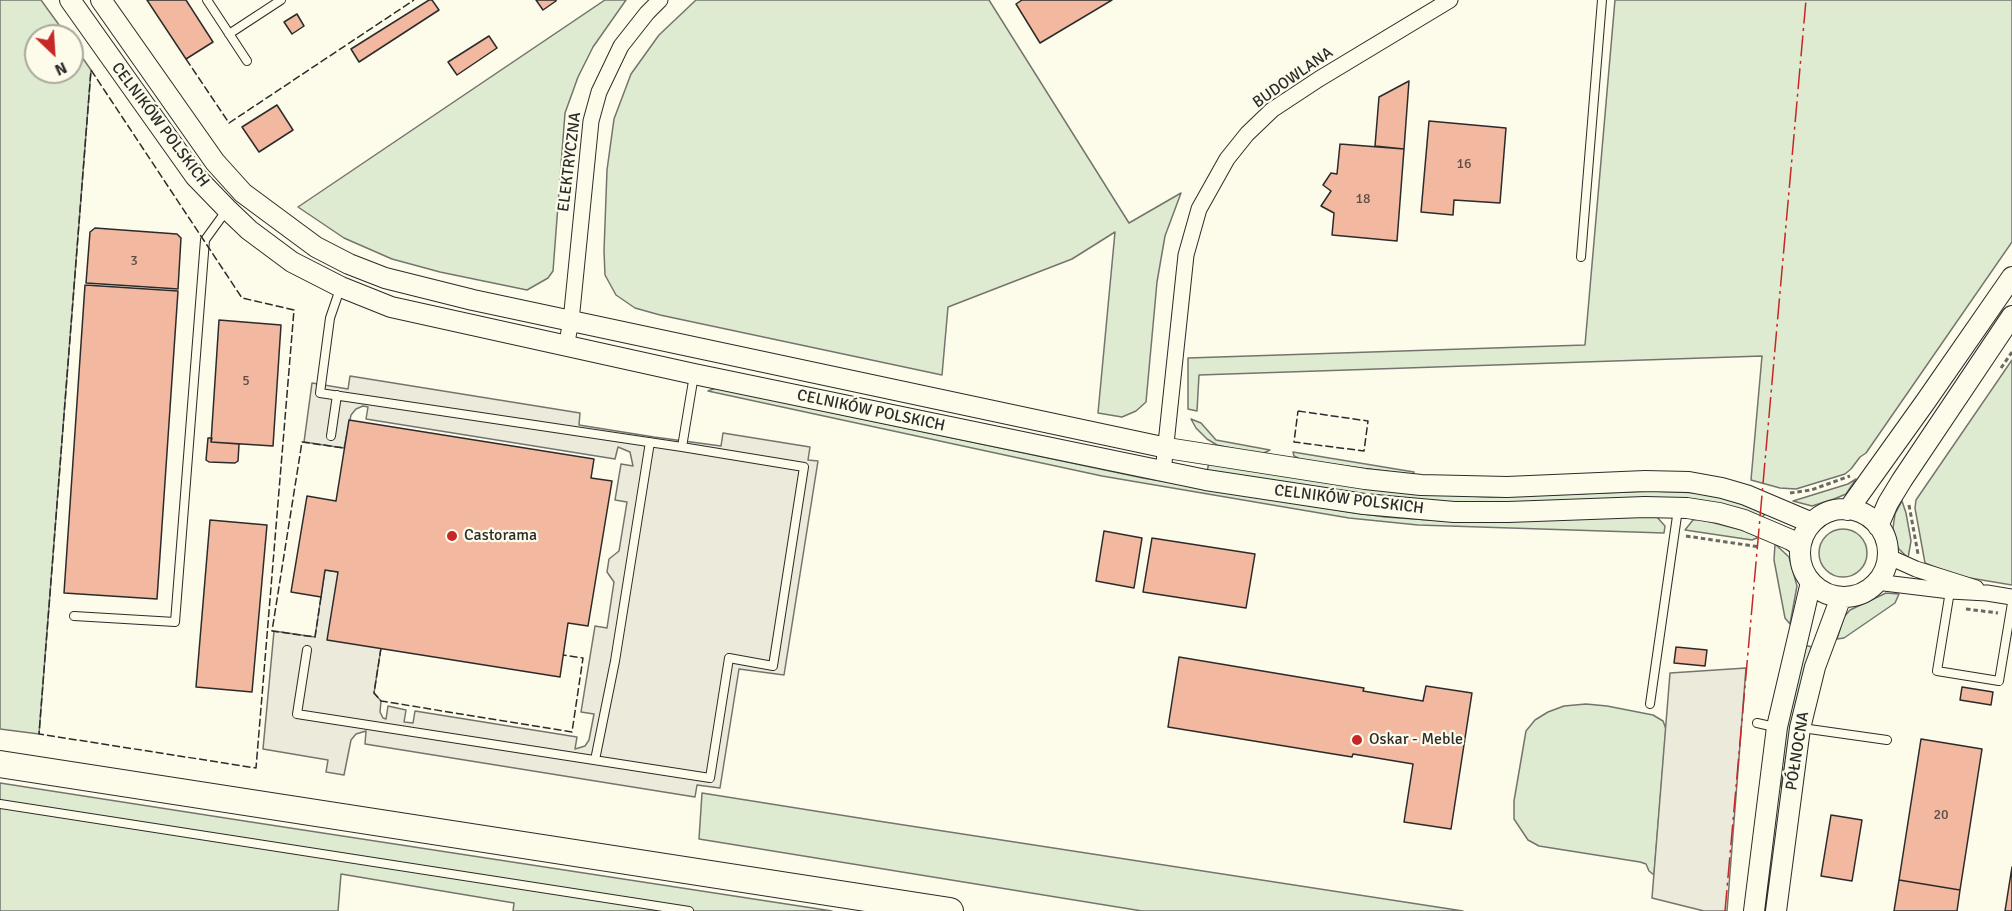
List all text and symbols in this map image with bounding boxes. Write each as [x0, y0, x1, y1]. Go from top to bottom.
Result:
north arrow [24, 24, 84, 84]
street label: BUDOWLANA [1249, 43, 1337, 113]
text: N [51, 57, 70, 80]
street label: CELNIKÓW POLSKICH [107, 59, 213, 191]
street label: ELEKTRYCZNA [554, 111, 586, 213]
house number: 16 [1456, 156, 1472, 172]
house number: 18 [1355, 191, 1371, 207]
house number: 3 [130, 253, 138, 269]
house number: 5 [242, 373, 250, 389]
street label: CELNIKÓW POLSKICH [795, 386, 947, 436]
street label: CELNIKÓW POLSKICH [1273, 481, 1425, 519]
place label: Castorama [464, 526, 537, 546]
marker: Castorama [445, 529, 459, 543]
street label: PÓŁNOCNA [1782, 710, 1814, 792]
place label: Oskar - Meble [1369, 730, 1463, 750]
marker: Oskar - Meble [1350, 733, 1364, 747]
house number: 20 [1933, 807, 1949, 823]

